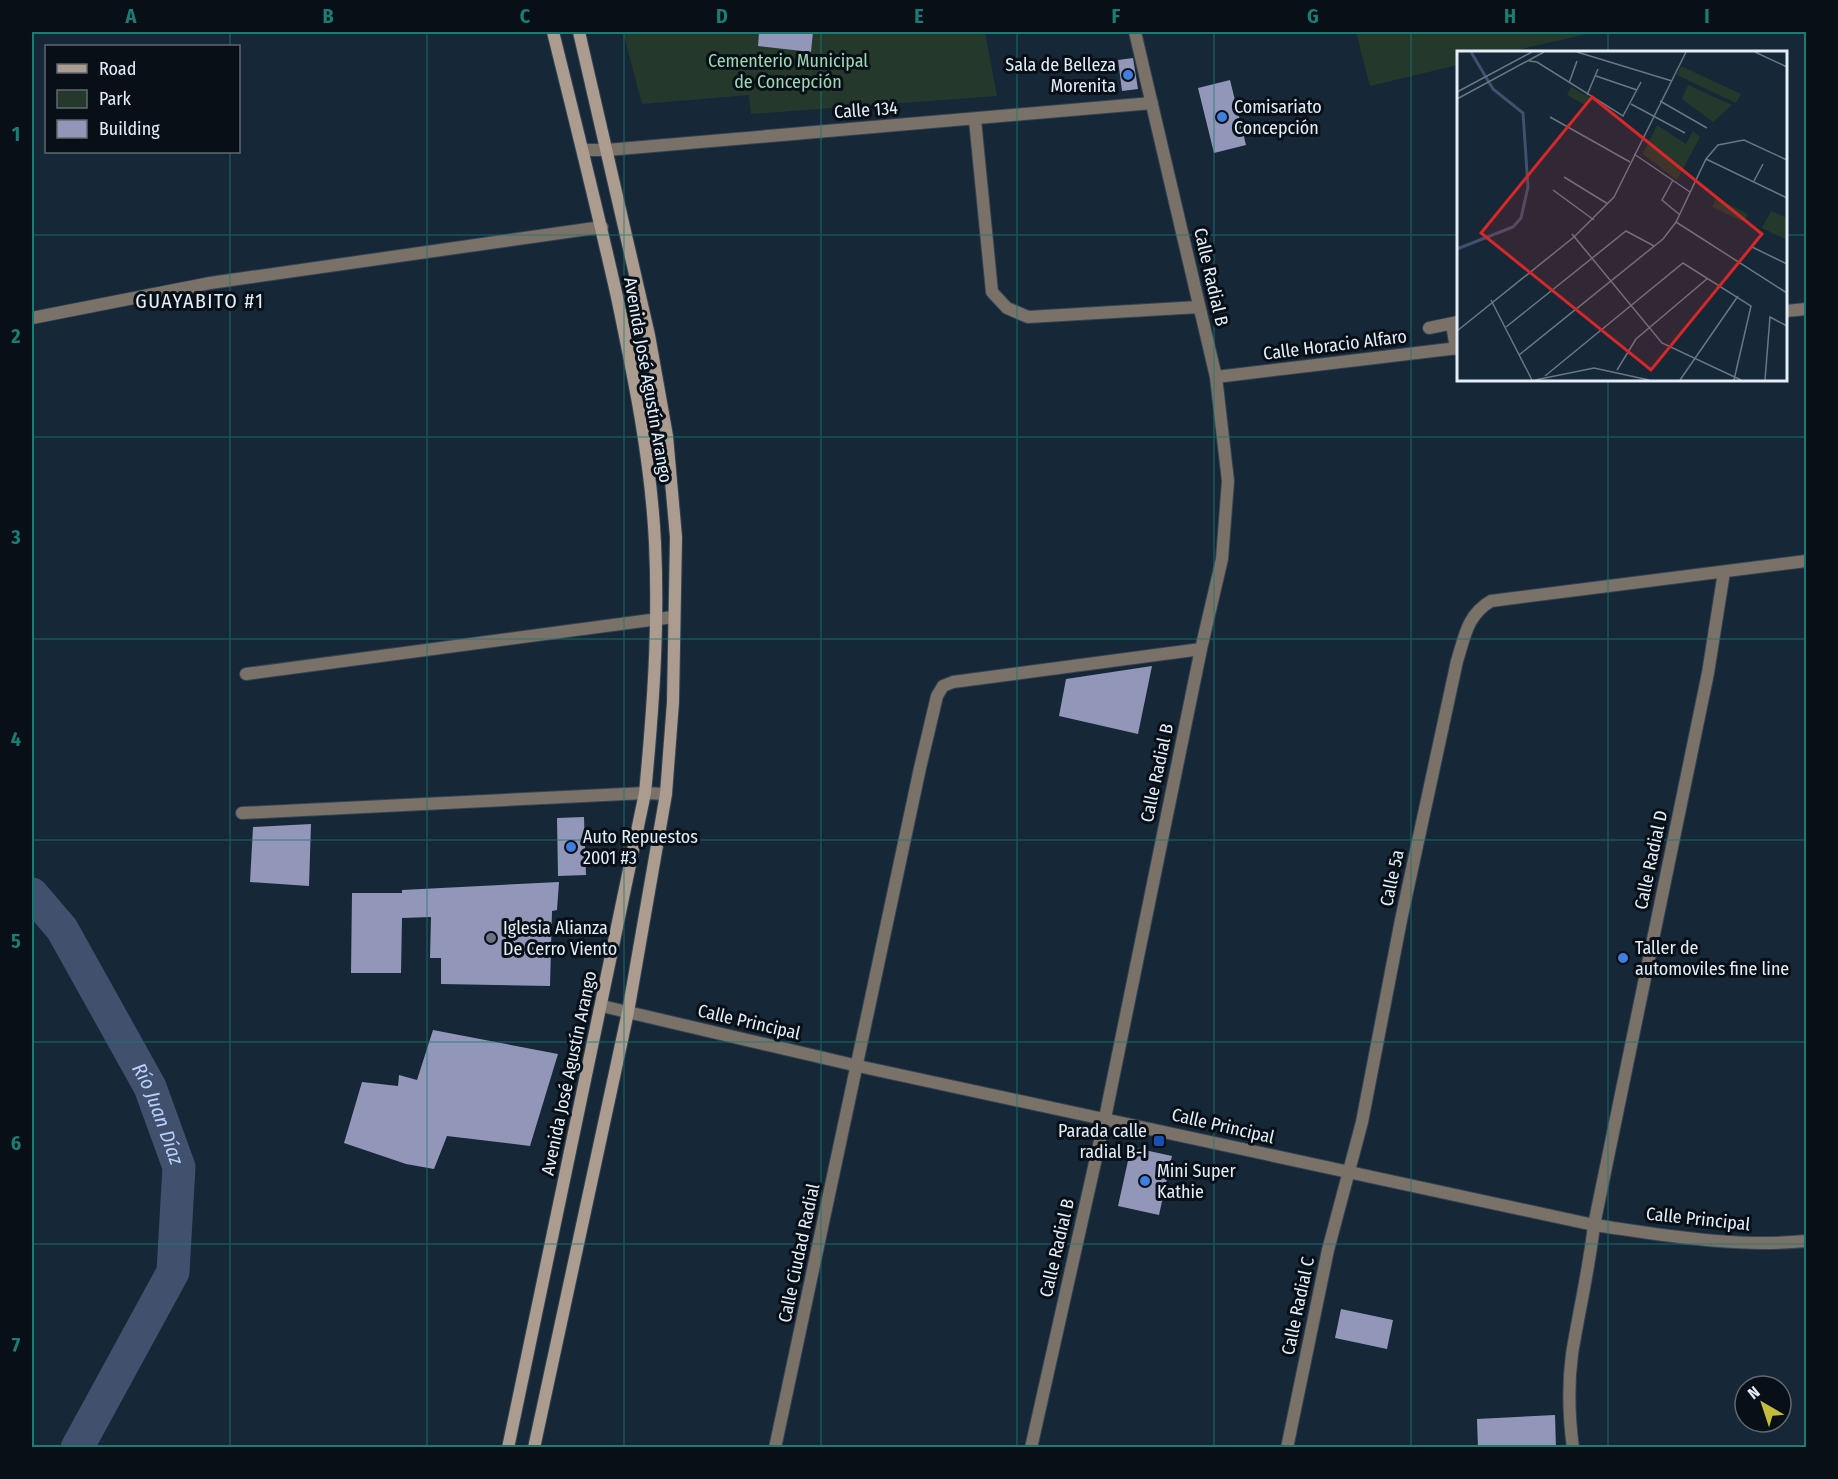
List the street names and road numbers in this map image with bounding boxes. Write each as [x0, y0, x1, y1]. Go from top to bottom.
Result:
street label: Calle 134 [833, 97, 899, 123]
street label: Calle Radial B [1189, 226, 1233, 328]
street label: Avenida José Agustín Arango [619, 276, 677, 484]
street label: Calle Horacio Alfaro [1262, 325, 1408, 365]
street label: Calle Radial B [1136, 722, 1178, 824]
street label: Calle Radial D [1630, 808, 1672, 912]
street label: Calle 5a [1375, 848, 1409, 908]
street label: Avenida José Agustín Arango [537, 969, 601, 1177]
street label: Calle Principal [696, 1000, 803, 1045]
street label: Calle Principal [1170, 1104, 1277, 1149]
street label: Calle Ciudad Radial [774, 1181, 825, 1325]
street label: Calle Radial B [1035, 1197, 1079, 1299]
street label: Calle Principal [1645, 1203, 1751, 1235]
street label: Calle Radial C [1277, 1255, 1319, 1357]

